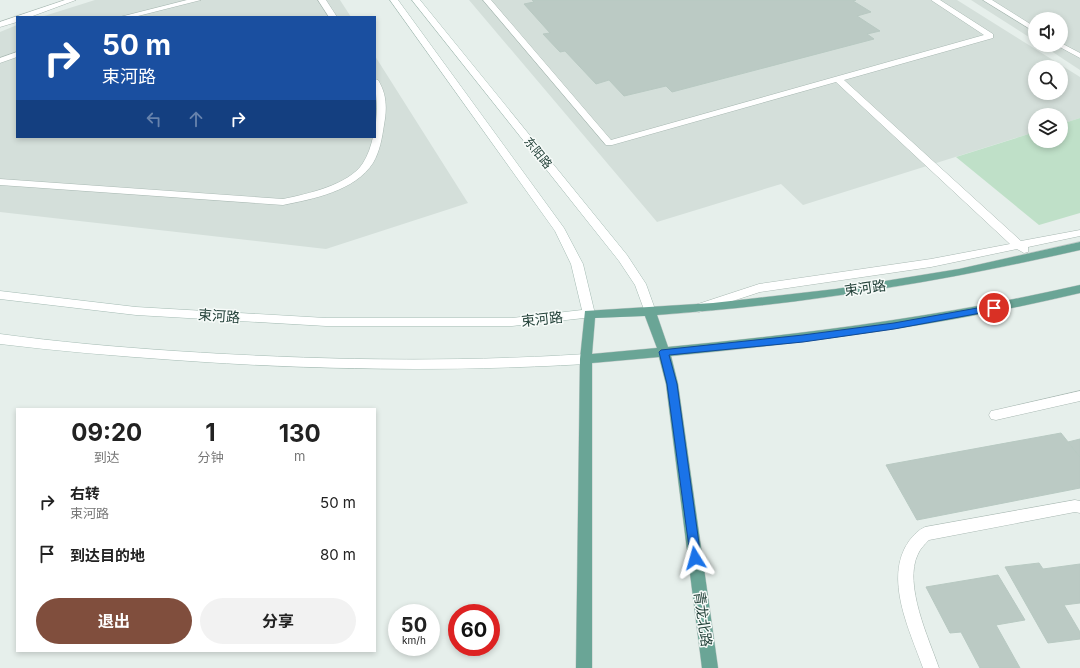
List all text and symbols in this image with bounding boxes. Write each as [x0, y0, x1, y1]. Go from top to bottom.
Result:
map controls [1028, 12, 1068, 148]
button: sound [1028, 12, 1068, 52]
text: 50 m [102, 28, 171, 62]
icon: right [36, 32, 88, 84]
button: search [1028, 60, 1068, 100]
text: 束河路 [102, 66, 156, 87]
icon: left [143, 108, 165, 130]
icon: ahead [185, 108, 207, 130]
icon: right [227, 108, 249, 130]
button: layers [1028, 108, 1068, 148]
street label: 东阳路 [521, 134, 556, 171]
street label: 束河路 [843, 276, 887, 299]
pin [977, 291, 1011, 325]
icon: arrive [983, 297, 1005, 319]
street label: 束河路 [197, 306, 241, 325]
street label: 束河路 [520, 308, 564, 329]
text: 09:20 [71, 418, 142, 447]
text: 1 [205, 418, 216, 447]
text: 130 [279, 419, 321, 448]
text: m [294, 448, 305, 464]
text: 到达 [94, 449, 120, 465]
text: 分钟 [198, 449, 224, 465]
text: 右转 [70, 484, 100, 503]
icon: right [36, 491, 58, 513]
text: 50 m [320, 493, 356, 512]
text: 束河路 [70, 505, 109, 521]
position arrow [674, 537, 716, 579]
icon: arrive [36, 543, 58, 565]
text: 80 m [320, 545, 356, 564]
text: 到达目的地 [70, 546, 145, 565]
street label: 青龙北路 [691, 590, 716, 648]
button: 退出 [36, 598, 192, 644]
button: 分享 [200, 598, 356, 644]
speed limit sign: 60 [448, 604, 500, 656]
text: 50 [401, 613, 427, 637]
text: km/h [402, 634, 426, 646]

